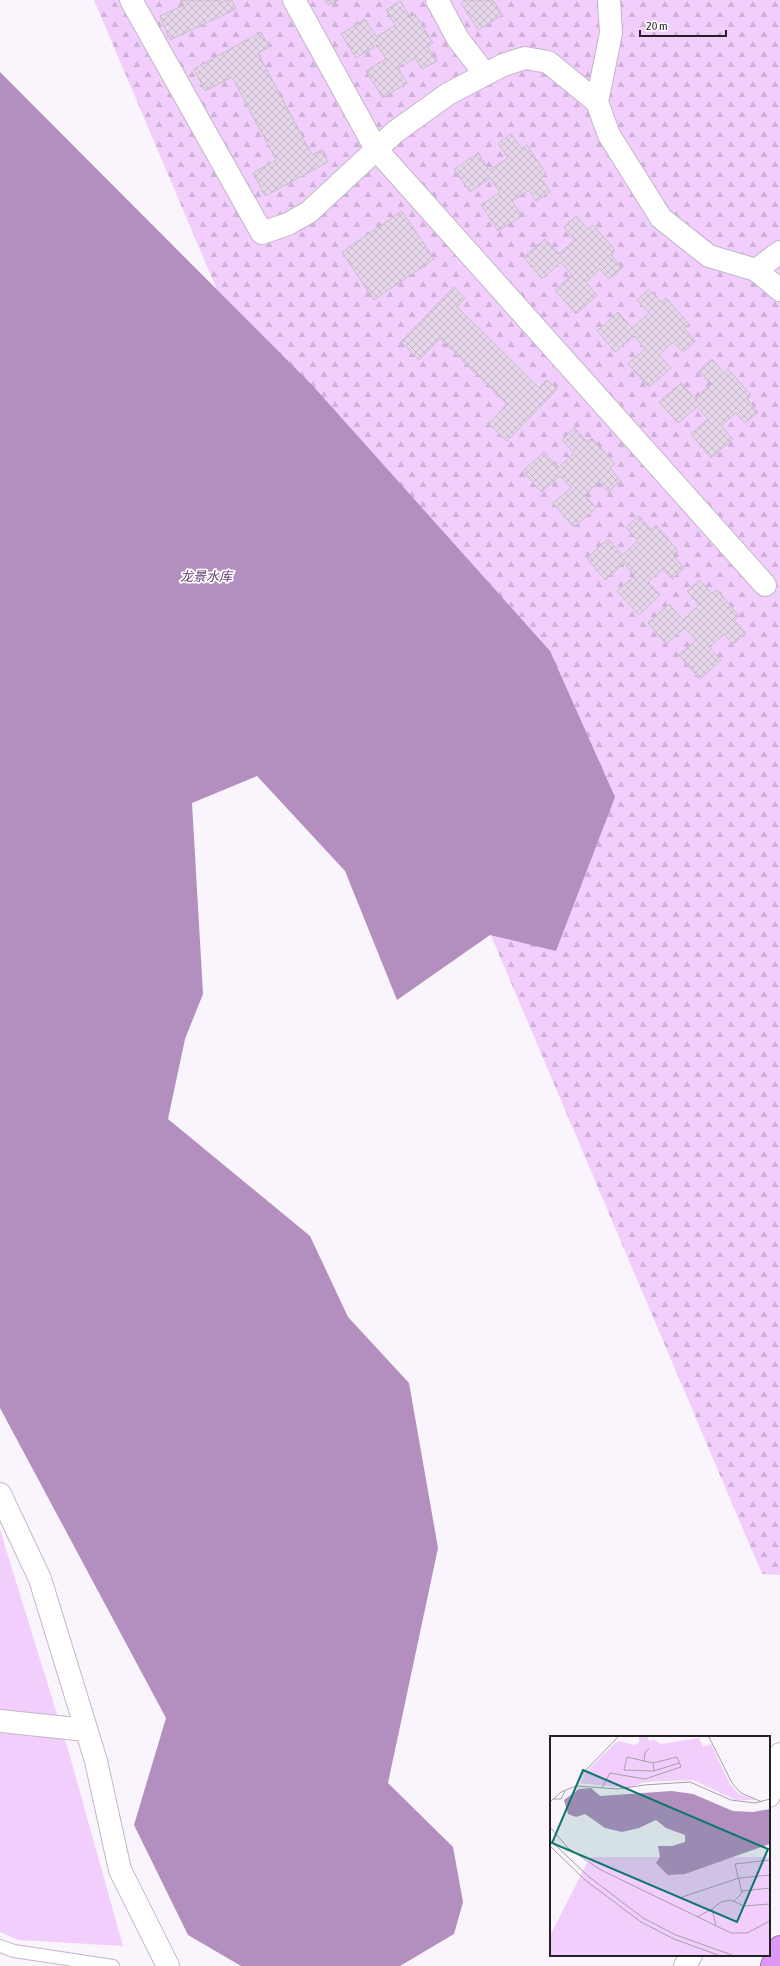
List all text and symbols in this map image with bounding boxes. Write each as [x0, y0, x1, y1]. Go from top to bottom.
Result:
scale bar [640, 12, 726, 38]
text: 20 m [646, 19, 668, 33]
water label: 龙景水库 [180, 569, 234, 584]
inset map [550, 1736, 770, 1956]

